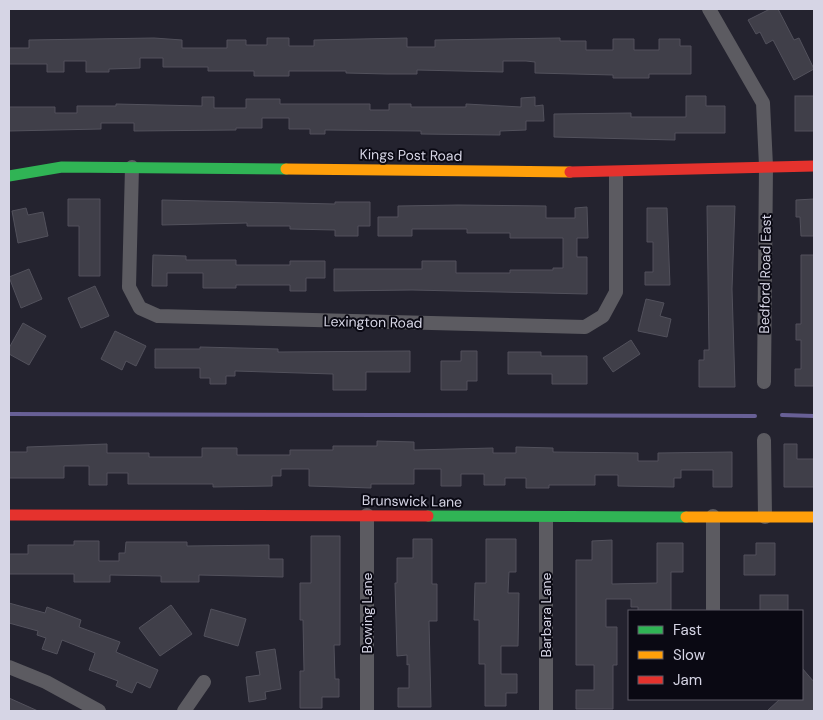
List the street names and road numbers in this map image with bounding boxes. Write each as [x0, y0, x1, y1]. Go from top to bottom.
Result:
street label: Kings Post Road [360, 145, 462, 165]
street label: Bedford Road East [755, 214, 775, 334]
street label: Lexington Road [323, 312, 423, 332]
street label: Brunswick Lane [362, 491, 462, 511]
street label: Bowing Lane [358, 572, 376, 654]
street label: Barbara Lane [537, 572, 555, 658]

